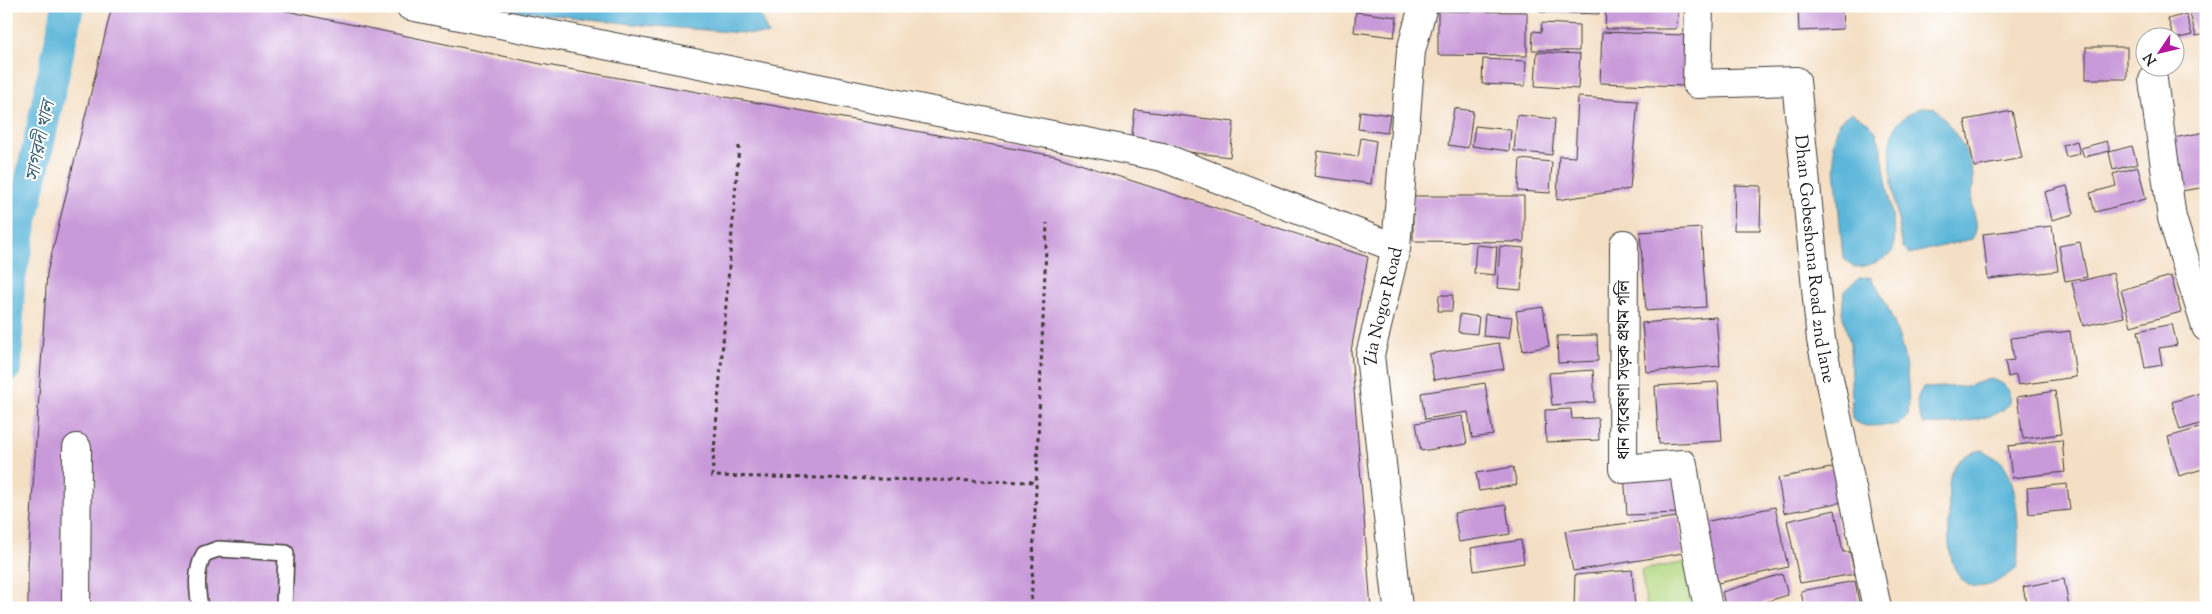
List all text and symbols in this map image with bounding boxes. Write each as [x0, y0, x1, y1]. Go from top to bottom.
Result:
north arrow [2134, 28, 2184, 78]
text: N [2140, 48, 2162, 69]
water label: সাগরদী খাল [20, 96, 64, 184]
street label: Dhan Gobeshona Road 2nd lane [1786, 134, 1841, 386]
street label: Zia Nogor Road [1359, 245, 1411, 366]
street label: ধান গবেষণা সড়ক প্রথম গলি [1612, 279, 1638, 460]

